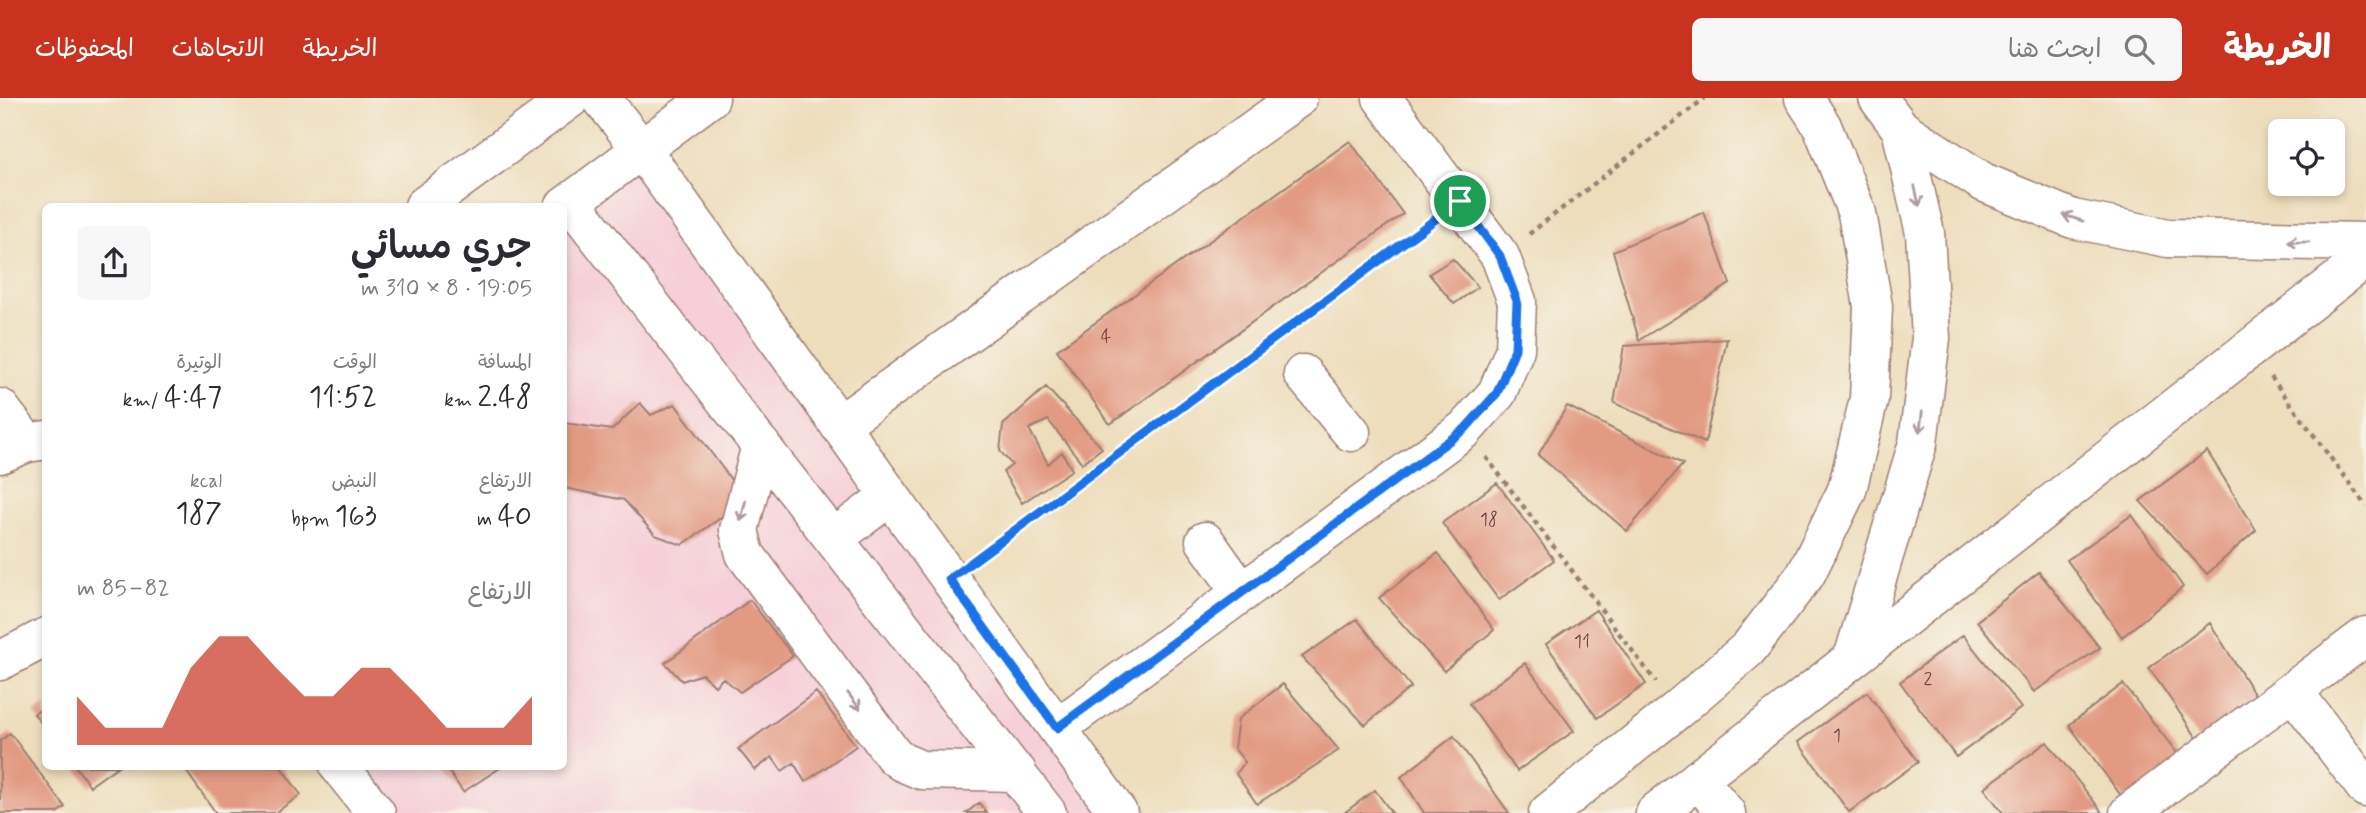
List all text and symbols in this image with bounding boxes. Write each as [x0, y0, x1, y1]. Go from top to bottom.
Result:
search box [1692, 18, 2182, 81]
text: الخريطة [2224, 27, 2331, 71]
icon: search [2120, 30, 2158, 68]
text: ابحث هنا [2008, 33, 2102, 67]
text: المحفوظات [35, 34, 134, 65]
text: الاتجاهات [172, 34, 265, 65]
text: الخريطة [303, 34, 377, 65]
map controls [2268, 119, 2345, 196]
button: locate [2268, 119, 2345, 196]
pin [1430, 171, 1490, 231]
icon: arrive [1441, 182, 1479, 220]
one-way arrow [1910, 184, 1924, 207]
one-way arrow [2062, 210, 2084, 223]
text: جري مسائي [351, 223, 532, 272]
button: share [77, 226, 151, 300]
one-way arrow [2287, 235, 2310, 248]
text: 19:05 · 8 × 310 m [361, 274, 532, 304]
house number: 4 [1101, 325, 1111, 349]
text: الوتيرة [176, 350, 222, 375]
text: الوقت [333, 350, 377, 375]
text: المسافة [478, 350, 532, 375]
text: 4:47 [164, 378, 222, 417]
text: 11:52 [309, 378, 377, 417]
text: 2.48 [477, 378, 532, 417]
text: /km [123, 388, 164, 413]
text: km [444, 388, 477, 413]
one-way arrow [1914, 410, 1927, 432]
text: kcal [190, 469, 222, 494]
text: النبض [332, 469, 377, 494]
text: الارتفاع [479, 469, 532, 494]
text: 187 [175, 494, 222, 533]
text: 163 [335, 497, 377, 536]
text: 40 [497, 497, 532, 536]
one-way arrow [736, 499, 749, 522]
text: bpm [291, 507, 335, 532]
text: m [477, 507, 497, 532]
house number: 18 [1480, 508, 1498, 532]
text: 82–85 m [77, 574, 170, 604]
text: الارتفاع [468, 578, 532, 608]
house number: 11 [1574, 630, 1590, 654]
house number: 2 [1924, 667, 1933, 691]
one-way arrow [846, 691, 861, 710]
house number: 1 [1833, 724, 1841, 748]

